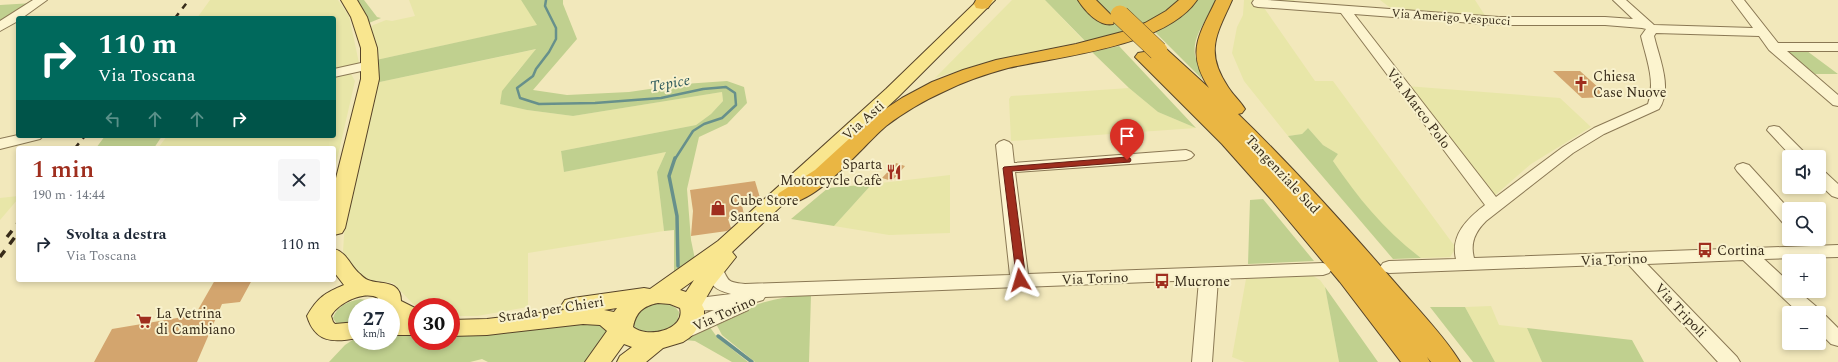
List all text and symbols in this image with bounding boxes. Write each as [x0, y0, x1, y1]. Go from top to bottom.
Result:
street label: Via Amerigo Vespucci [1391, 4, 1511, 31]
text: 110 m [98, 23, 177, 66]
icon: right [32, 32, 84, 84]
text: Via Toscana [98, 62, 196, 89]
street label: Via Marco Polo [1381, 63, 1456, 153]
place label: Chiesa Case Nuove [1593, 66, 1667, 103]
water label: Tepice [648, 69, 692, 98]
church icon: Chiesa Case Nuove [1572, 75, 1590, 93]
street label: Via Asti [837, 96, 889, 145]
icon: left [102, 108, 124, 130]
icon: ahead [144, 108, 166, 130]
icon: ahead [186, 108, 208, 130]
icon: right [228, 108, 250, 130]
pin [1110, 119, 1144, 160]
icon: arrive [1116, 125, 1138, 147]
street label: Tangenziale Sud [1240, 130, 1325, 219]
map controls [1782, 150, 1826, 350]
button: sound [1782, 150, 1826, 194]
text: 1 min [32, 152, 94, 188]
place label: Sparta Motorcycle Cafè [780, 154, 882, 191]
button: close [278, 159, 320, 201]
restaurant icon: Sparta Motorcycle Cafè [885, 163, 903, 181]
text: 190 m · 14:44 [32, 185, 105, 205]
place label: Cube Store Santena [730, 190, 799, 227]
shop icon: Cube Store Santena [709, 199, 727, 217]
button: search [1782, 202, 1826, 246]
text: Svolta a destra [66, 223, 167, 246]
icon: right [32, 233, 54, 255]
text: 110 m [281, 233, 320, 256]
place label: Cortina [1717, 240, 1765, 261]
bus stop icon: Cortina [1696, 241, 1714, 259]
text: Via Toscana [66, 246, 137, 266]
street label: Via Torino [1580, 248, 1648, 271]
button: + [1782, 254, 1826, 298]
position arrow [999, 259, 1041, 301]
street label: Via Torino [1061, 267, 1129, 290]
place label: Mucrone [1174, 271, 1230, 292]
bus stop icon: Mucrone [1153, 272, 1171, 290]
street label: Via Tripoli [1650, 278, 1712, 342]
street label: Via Torino [689, 290, 759, 337]
street label: Strada per Chieri [497, 291, 605, 328]
speed limit sign: 30 [408, 298, 460, 350]
place label: La Vetrina di Cambiano [156, 303, 235, 340]
text: 27 [363, 304, 385, 334]
button: − [1782, 306, 1826, 350]
supermarket icon: La Vetrina di Cambiano [135, 312, 153, 330]
text: km/h [363, 326, 385, 342]

